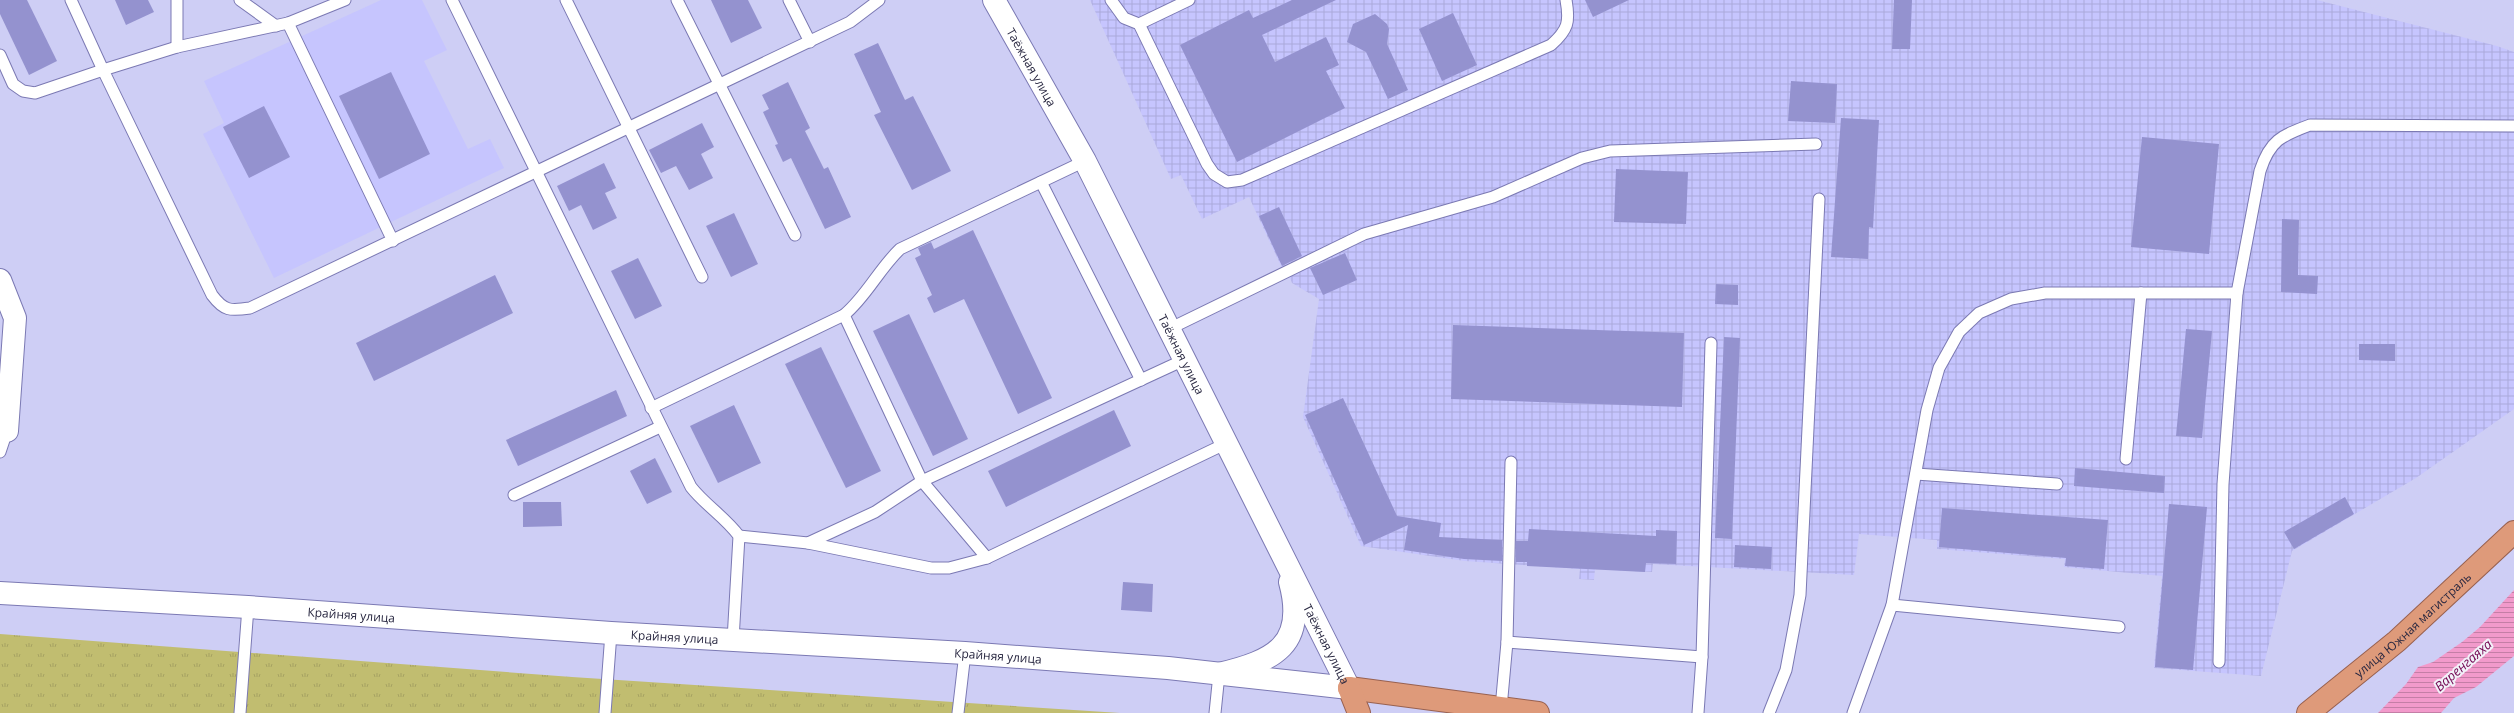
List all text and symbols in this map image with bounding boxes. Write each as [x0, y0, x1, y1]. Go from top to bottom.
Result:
street label: Таёжная улица [1003, 25, 1061, 109]
street label: Таёжная улица [1155, 311, 1209, 397]
street label: улица Южная магистраль [2350, 568, 2475, 681]
street label: Таёжная улица [1300, 601, 1354, 687]
street label: Крайняя улица [307, 603, 396, 626]
street label: Крайняя улица [630, 626, 719, 648]
water label: Варенгаяха [2430, 635, 2496, 695]
street label: Крайняя улица [954, 644, 1042, 667]

